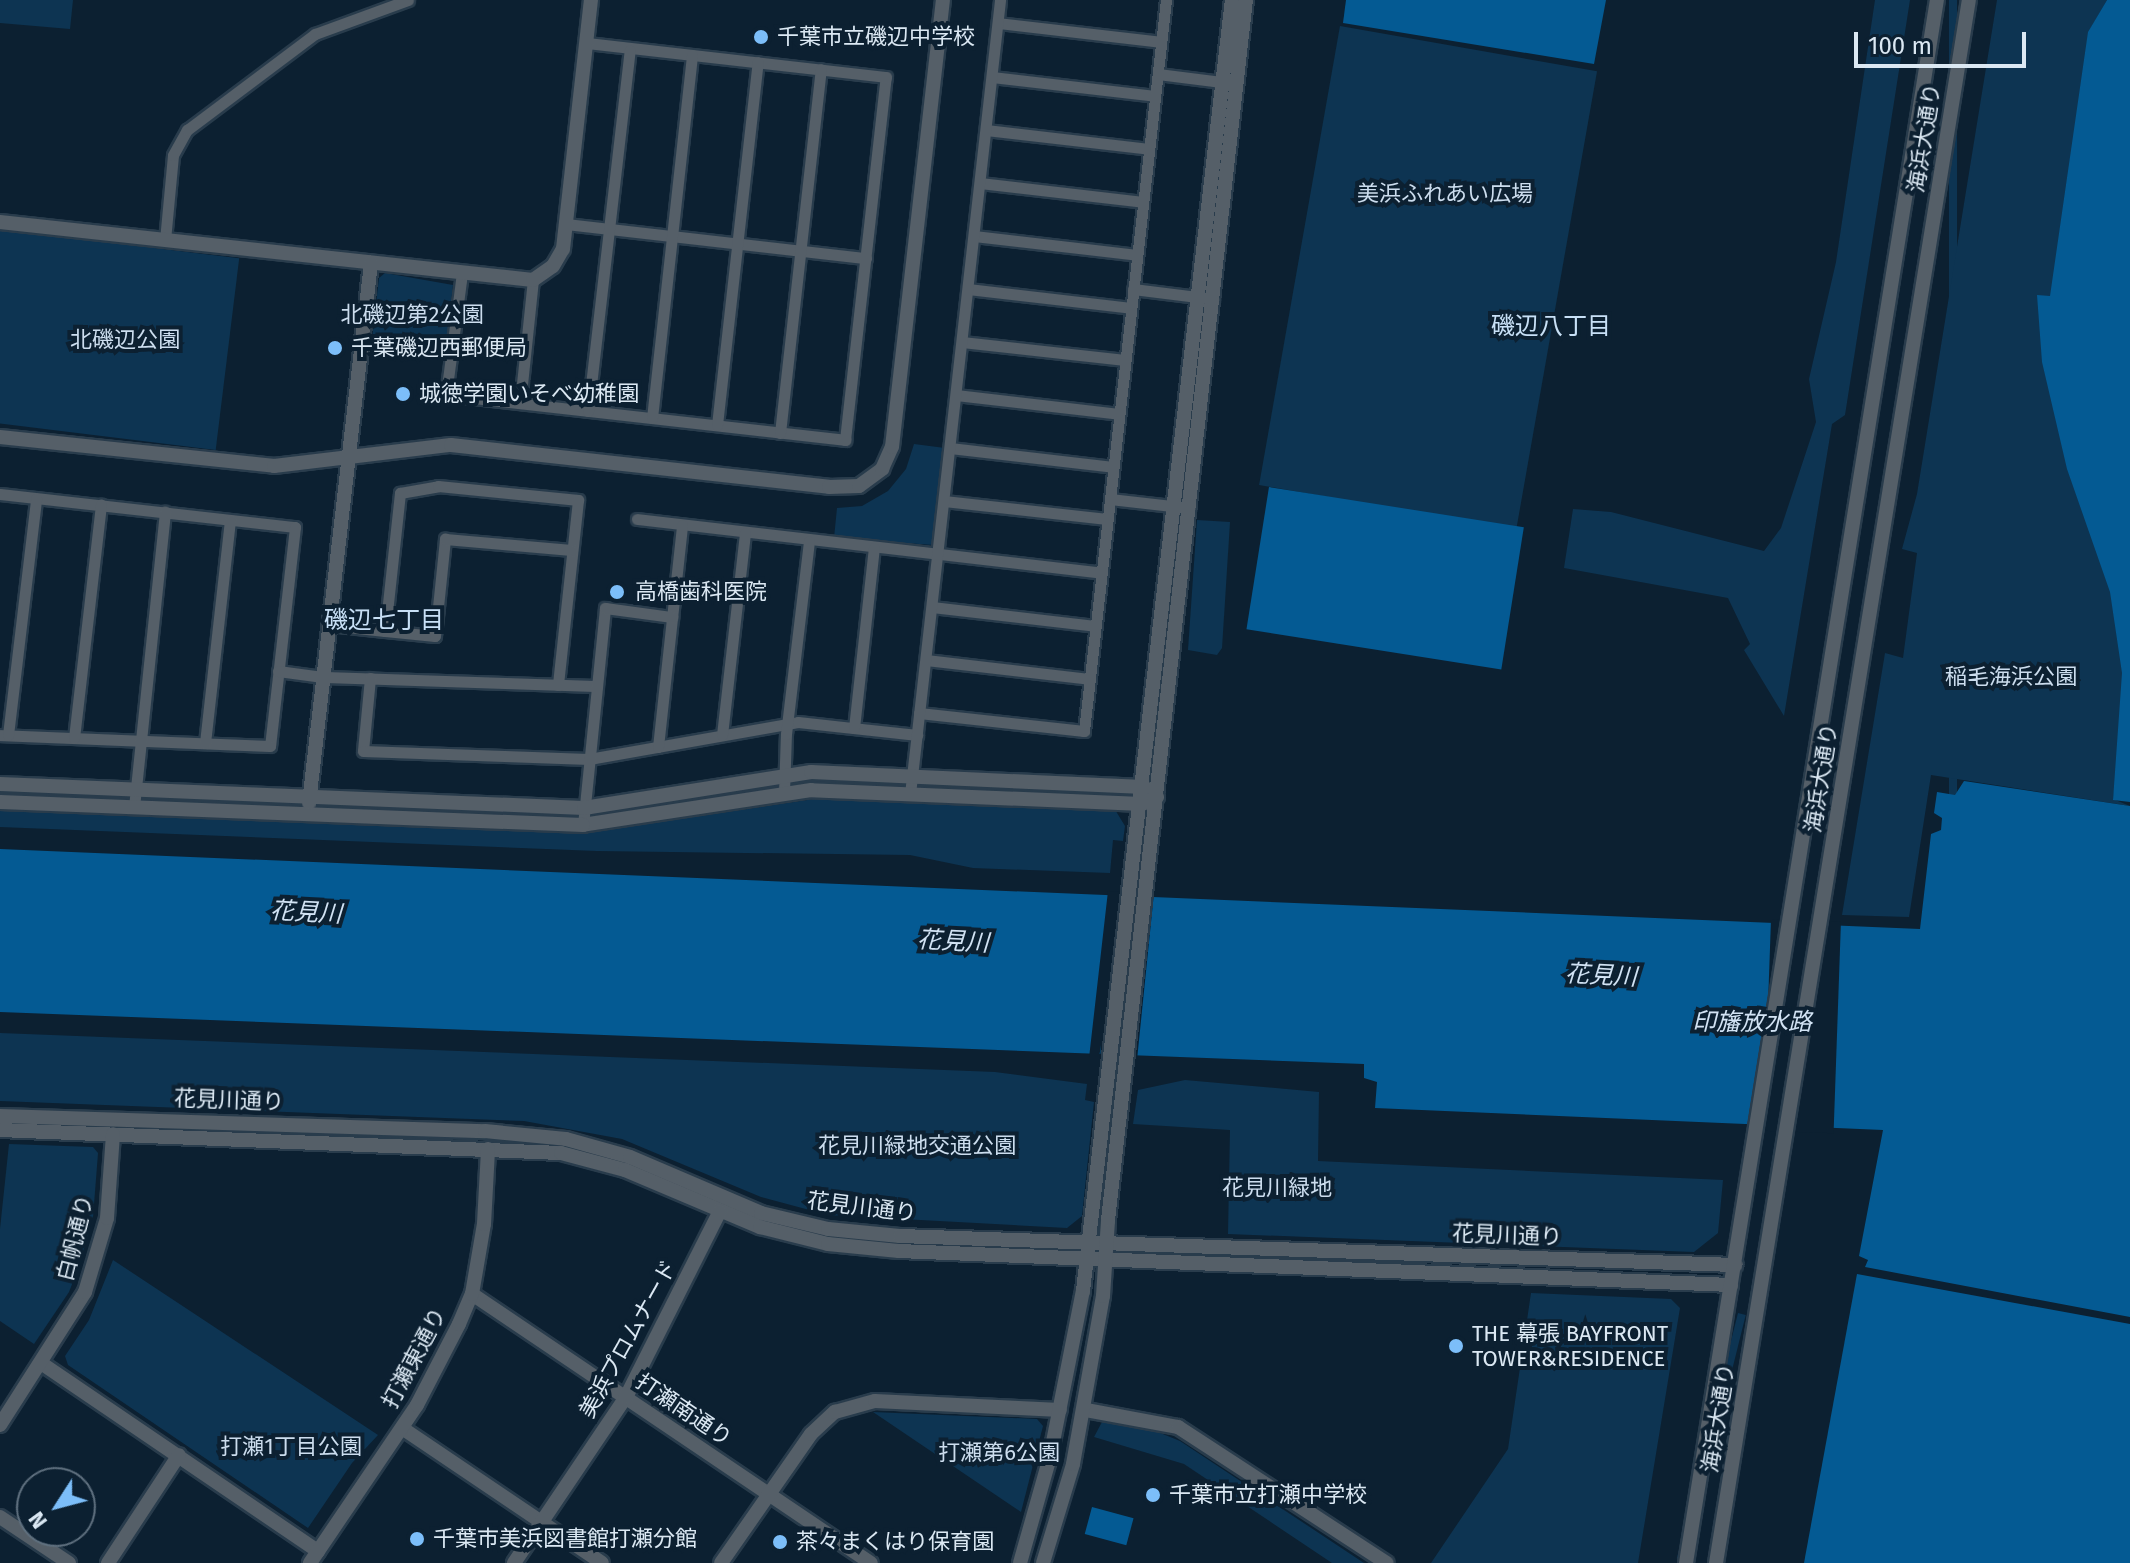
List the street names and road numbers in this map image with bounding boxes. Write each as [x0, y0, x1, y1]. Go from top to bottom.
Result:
street label: 海浜大通り [1902, 82, 1946, 194]
street label: 海浜大通り [1799, 722, 1843, 834]
street label: 花見川通り [174, 1085, 284, 1115]
street label: 花見川通り [806, 1187, 918, 1227]
street label: 白帆通り [52, 1192, 98, 1284]
street label: 花見川通り [1452, 1220, 1562, 1250]
street label: 美浜プロムナード [574, 1256, 682, 1422]
street label: 打瀬東通り [377, 1303, 451, 1413]
street label: 海浜大通り [1696, 1362, 1740, 1474]
street label: 打瀬南通り [631, 1368, 737, 1452]

